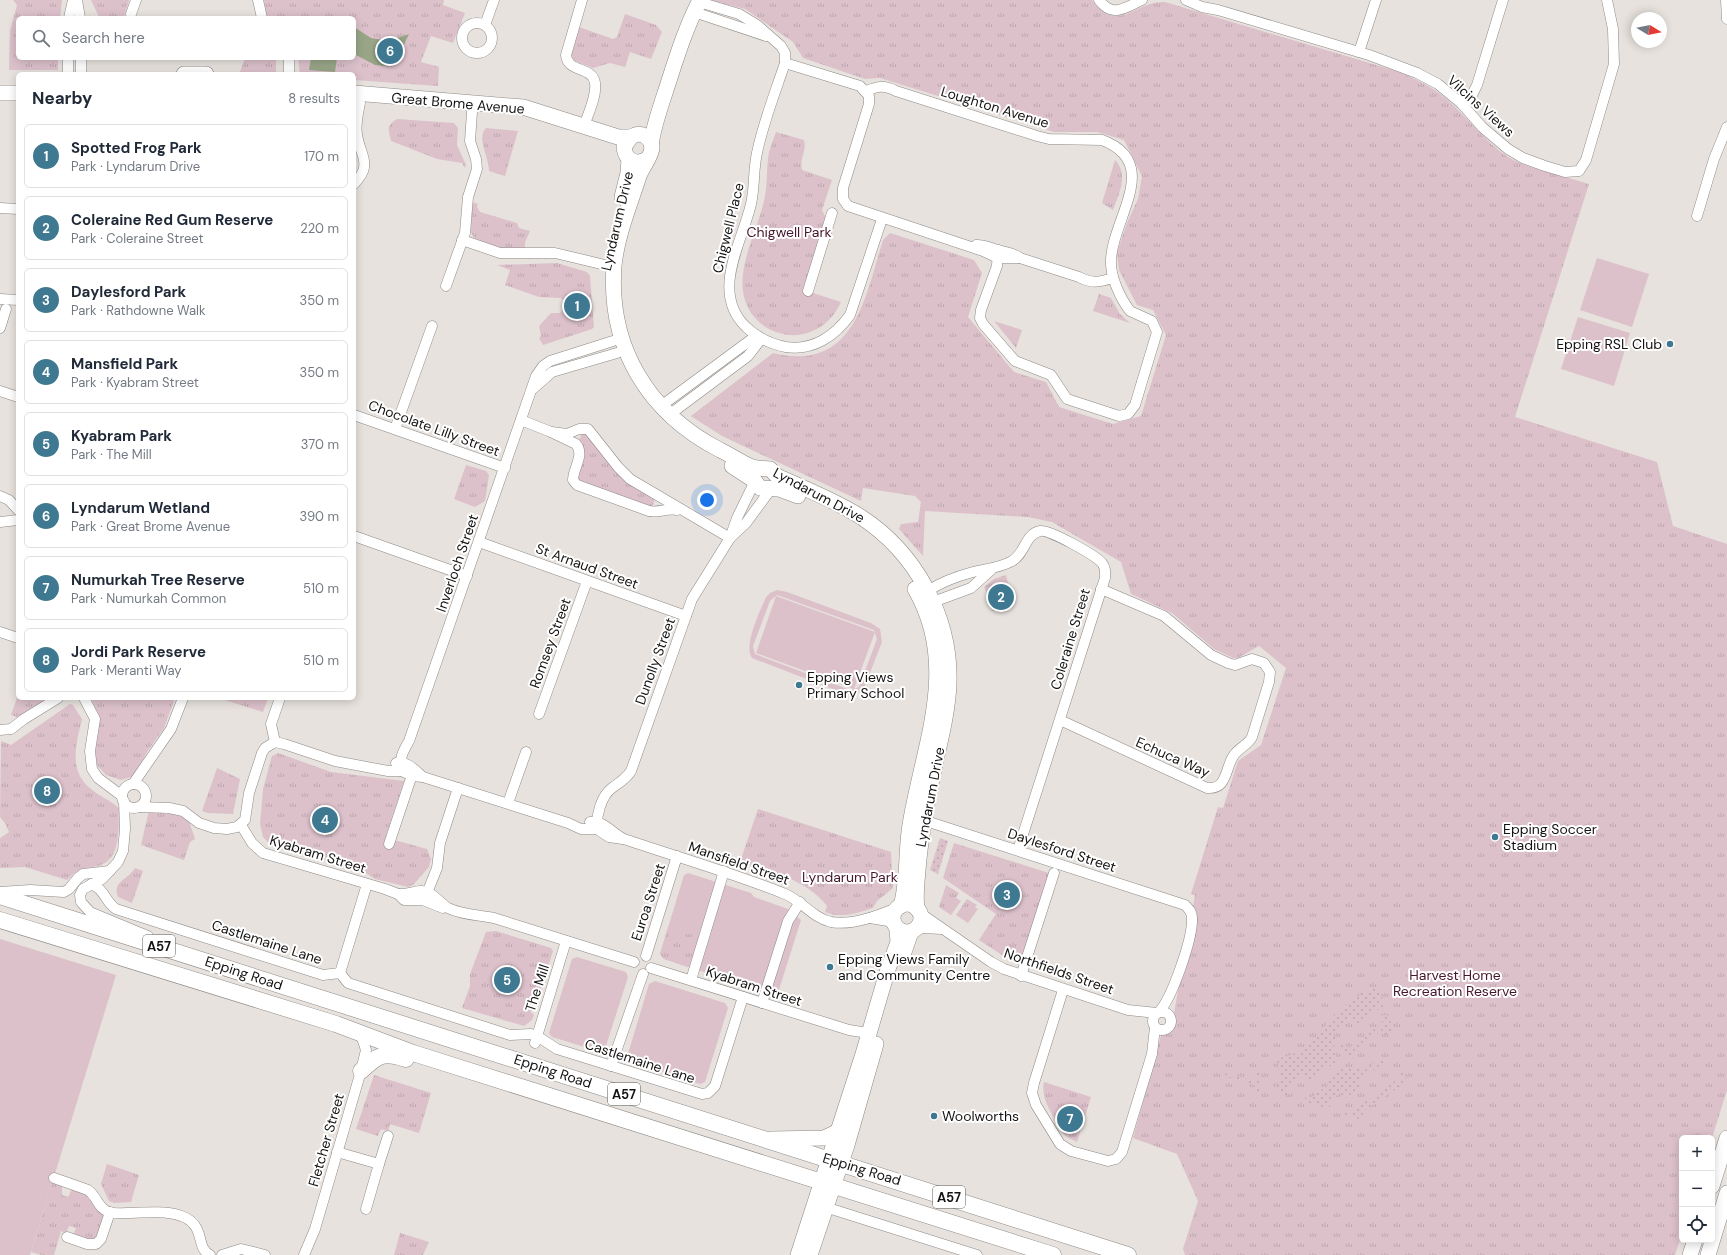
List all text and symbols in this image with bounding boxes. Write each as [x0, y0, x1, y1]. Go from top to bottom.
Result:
north arrow [1631, 12, 1667, 48]
search box [16, 16, 356, 60]
icon: search [30, 27, 52, 49]
text: Search here [62, 28, 145, 48]
pin: 6 [377, 36, 403, 66]
street label: Vilcins Views [1444, 71, 1518, 141]
street label: Loughton Avenue [939, 82, 1051, 132]
text: Nearby [32, 87, 92, 109]
street label: Great Brome Avenue [391, 88, 525, 118]
text: 8 results [288, 90, 340, 107]
text: Spotted Frog Park [71, 138, 202, 158]
text: 1 [44, 148, 48, 165]
text: 170 m [304, 148, 339, 165]
text: Park · Lyndarum Drive [71, 158, 200, 175]
street label: Lyndarum Drive [597, 170, 637, 272]
street label: Chigwell Place [708, 181, 748, 275]
text: Coleraine Red Gum Reserve [71, 210, 273, 230]
text: 2 [42, 220, 50, 237]
text: 220 m [300, 220, 339, 237]
park label: Chigwell Park [746, 223, 832, 241]
text: Park · Coleraine Street [71, 230, 204, 247]
text: Daylesford Park [71, 282, 186, 302]
pin: 1 [564, 291, 590, 321]
text: 3 [42, 292, 50, 309]
text: 350 m [299, 292, 339, 309]
text: Park · Rathdowne Walk [71, 302, 205, 319]
place label: Epping RSL Club [1556, 335, 1662, 353]
marker: Epping RSL Club [1665, 339, 1675, 349]
text: Mansfield Park [71, 354, 178, 374]
text: 4 [42, 364, 50, 381]
text: 350 m [299, 364, 339, 381]
text: Park · Kyabram Street [71, 374, 199, 391]
street label: Chocolate Lilly Street [366, 396, 502, 460]
text: Kyabram Park [71, 426, 172, 446]
text: 5 [42, 436, 50, 453]
text: 370 m [301, 436, 339, 453]
text: Park · The Mill [71, 446, 152, 463]
street label: Lyndarum Drive [770, 463, 868, 527]
your location [697, 490, 717, 510]
text: Lyndarum Wetland [71, 498, 210, 518]
text: 6 [42, 508, 50, 525]
text: 390 m [300, 508, 339, 525]
street label: Inverloch Street [432, 512, 482, 614]
text: Park · Great Brome Avenue [71, 518, 230, 535]
street label: St Arnaud Street [533, 539, 641, 593]
text: Numurkah Tree Reserve [71, 570, 245, 590]
text: 7 [43, 580, 49, 597]
text: 510 m [303, 580, 339, 597]
pin: 2 [988, 582, 1014, 612]
street label: Coleraine Street [1046, 586, 1094, 692]
text: Park · Numurkah Common [71, 590, 226, 607]
street label: Romsey Street [525, 595, 575, 691]
street label: Dunolly Street [631, 615, 679, 707]
text: Jordi Park Reserve [71, 642, 206, 662]
text: 8 [42, 652, 50, 669]
text: 510 m [303, 652, 339, 669]
text: Park · Meranti Way [71, 662, 182, 679]
place label: Epping Views Primary School [807, 668, 904, 702]
marker: Epping Views Primary School [794, 680, 804, 690]
street label: Echuca Way [1133, 733, 1213, 781]
street label: Lyndarum Drive [912, 746, 949, 848]
pin: 8 [34, 776, 60, 806]
pin: 4 [312, 805, 338, 835]
place label: Epping Soccer Stadium [1503, 820, 1597, 854]
street label: Daylesford Street [1006, 824, 1118, 876]
street label: Kyabram Street [268, 831, 368, 877]
marker: Epping Soccer Stadium [1490, 832, 1500, 842]
street label: Mansfield Street [686, 837, 792, 889]
street label: Euroa Street [627, 861, 669, 943]
park label: Lyndarum Park [802, 868, 898, 886]
pin: 3 [994, 880, 1020, 910]
street label: Castlemaine Lane [209, 916, 325, 968]
road number: A57 [143, 935, 175, 957]
street label: Northfields Street [1002, 944, 1116, 998]
place label: Epping Views Family and Community Centre [838, 950, 990, 984]
street label: Epping Road [203, 952, 285, 994]
street label: The Mill [521, 962, 553, 1014]
street label: Kyabram Street [704, 962, 804, 1010]
marker: Epping Views Family and Community Centre [825, 962, 835, 972]
pin: 5 [494, 965, 520, 995]
park label: Harvest Home Recreation Reserve [1393, 966, 1517, 1000]
street label: Castlemaine Lane [582, 1035, 698, 1087]
street label: Epping Road [512, 1050, 594, 1092]
road number: A57 [608, 1083, 640, 1105]
street label: Fletcher Street [304, 1091, 348, 1189]
pin: 7 [1057, 1104, 1083, 1134]
place label: Woolworths [942, 1107, 1019, 1125]
marker: Woolworths [929, 1111, 939, 1121]
map controls [1679, 1135, 1715, 1243]
button: + [1679, 1135, 1715, 1171]
street label: Epping Road [821, 1149, 903, 1189]
button: − [1679, 1171, 1715, 1207]
road number: A57 [933, 1186, 965, 1208]
button: locate [1679, 1207, 1715, 1243]

